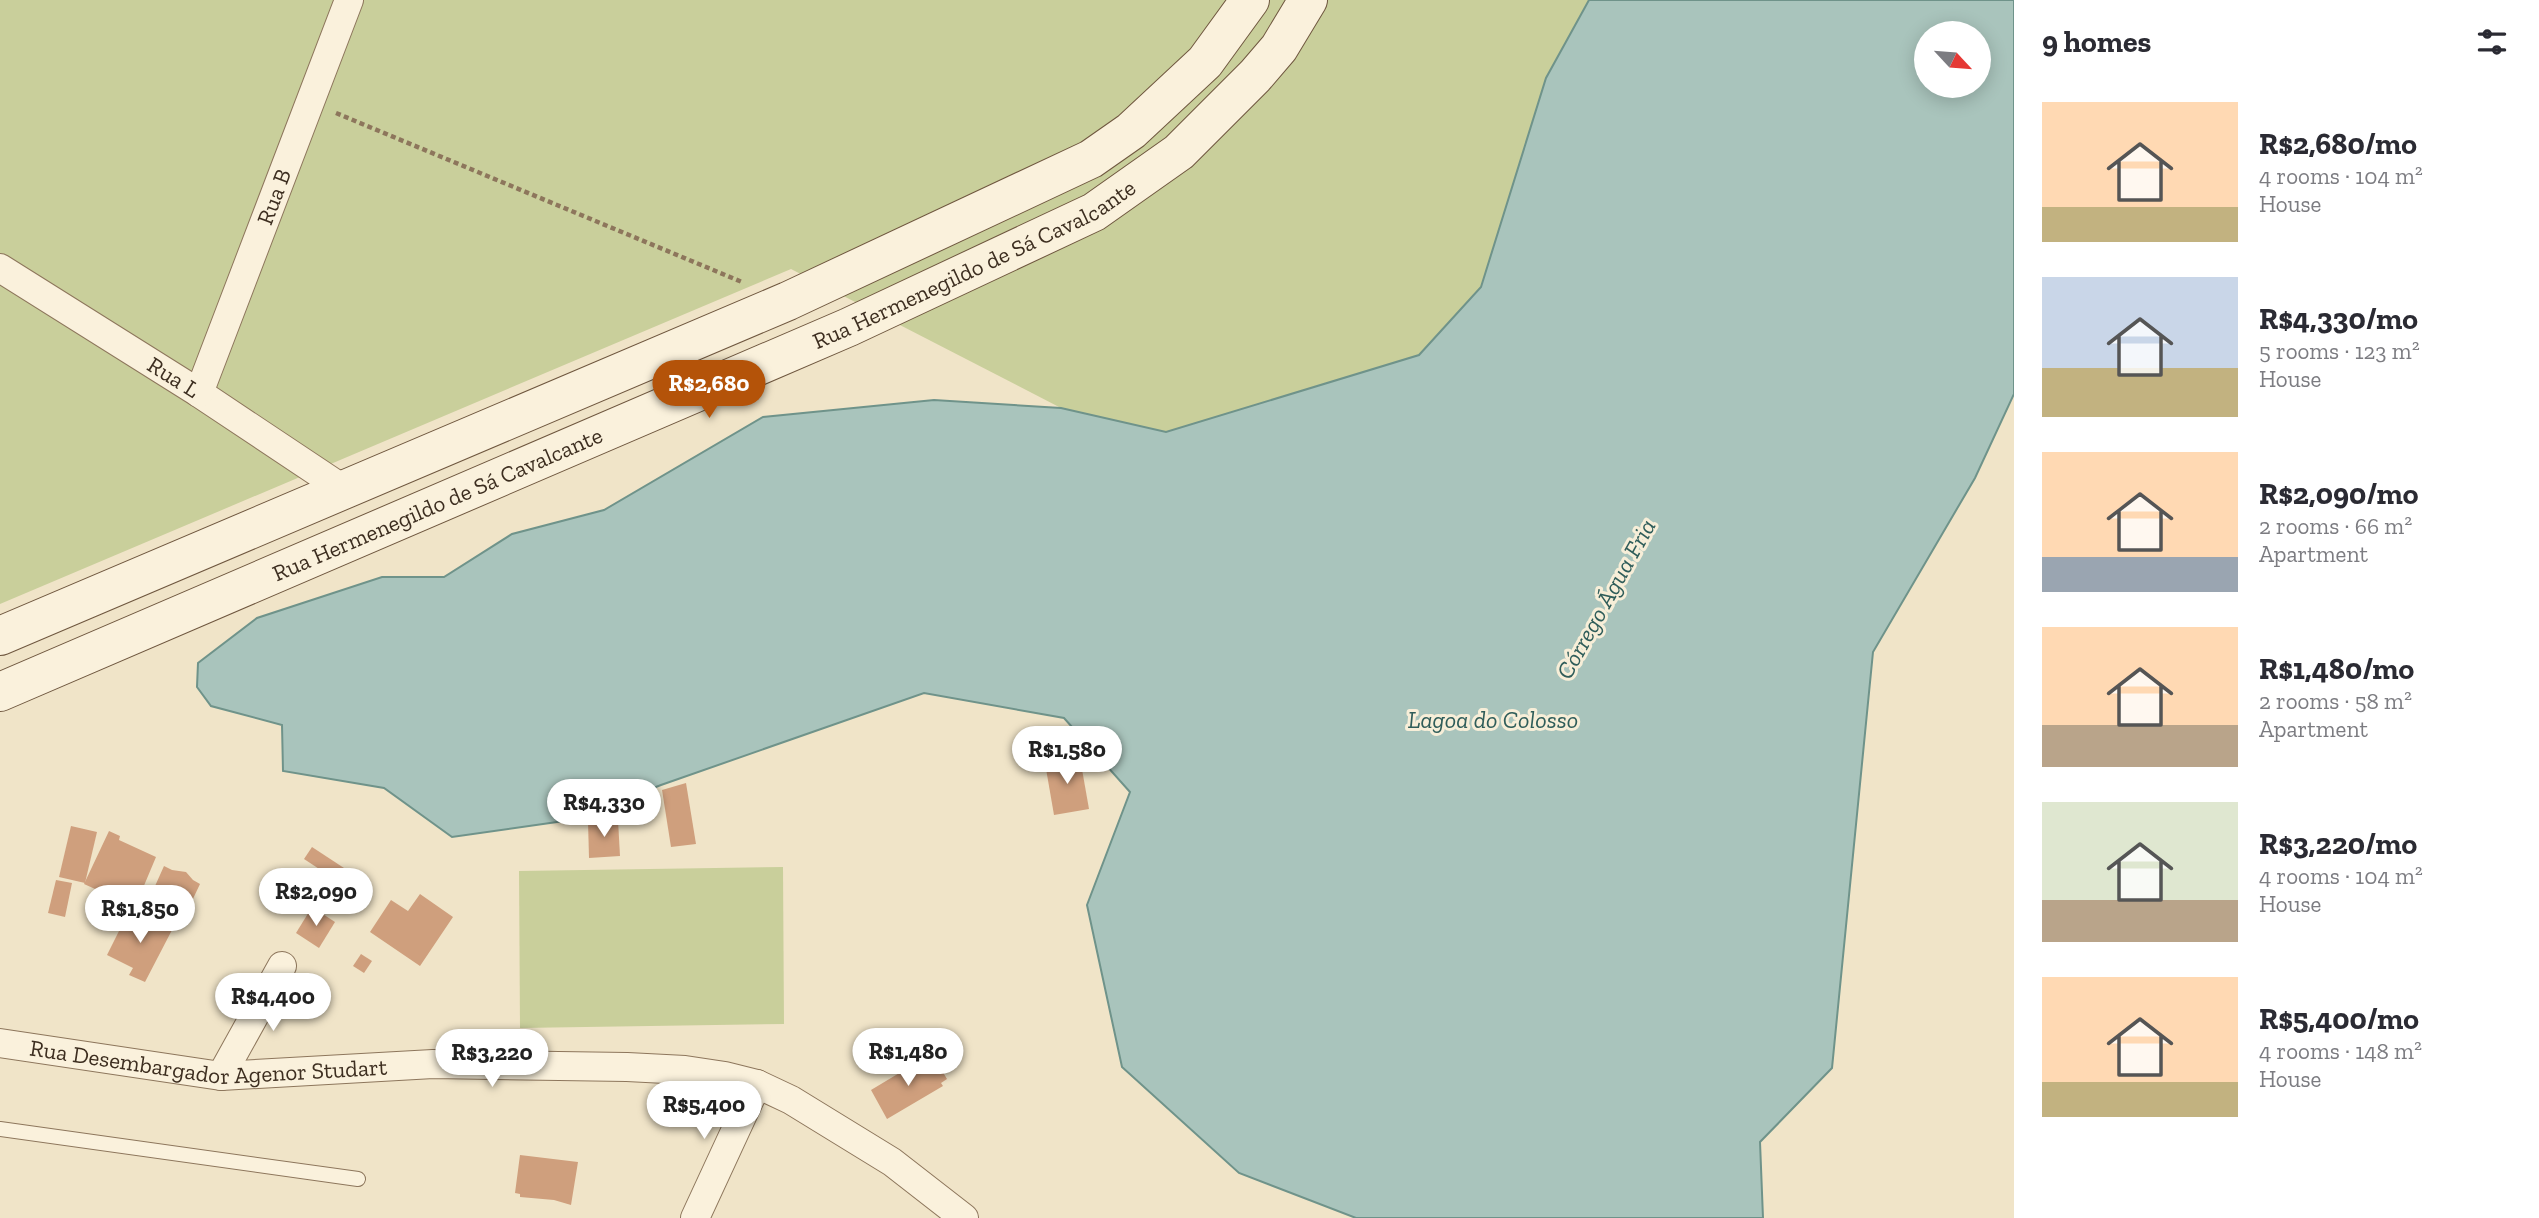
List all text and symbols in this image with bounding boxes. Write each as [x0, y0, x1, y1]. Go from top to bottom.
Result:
north arrow [1914, 21, 1992, 98]
map controls [1914, 21, 1991, 98]
icon: filters [2473, 23, 2511, 61]
text: 9 homes [2042, 24, 2151, 60]
text: R$2,680/mo [2259, 126, 2417, 162]
icon: home [2098, 130, 2182, 214]
text: 4 rooms · 104 m² [2259, 162, 2423, 190]
street label: Rua B [251, 165, 297, 229]
street label: Rua Hermenegildo de Sá Cavalcante [808, 173, 1141, 355]
text: House [2259, 190, 2321, 218]
text: R$4,330/mo [2259, 301, 2418, 337]
icon: home [2098, 305, 2182, 389]
text: 5 rooms · 123 m² [2259, 337, 2420, 365]
street label: Rua L [142, 350, 205, 404]
pin: R$2,680 [644, 360, 774, 420]
text: House [2259, 365, 2321, 393]
text: R$2,680 [668, 369, 750, 397]
street label: Rua Hermenegildo de Sá Cavalcante [268, 421, 607, 587]
text: R$2,090/mo [2259, 476, 2418, 512]
icon: home [2098, 480, 2182, 564]
text: 2 rooms · 66 m² [2259, 512, 2412, 540]
water label: Córrego Água Fria [1550, 514, 1662, 684]
text: Apartment [2259, 540, 2368, 568]
text: R$1,480/mo [2259, 651, 2414, 687]
icon: home [2098, 655, 2182, 739]
text: 2 rooms · 58 m² [2259, 687, 2412, 715]
water label: Lagoa do Colosso [1408, 705, 1578, 734]
text: Apartment [2259, 715, 2368, 743]
pin: R$1,580 [1002, 726, 1132, 786]
text: R$1,580 [1028, 735, 1106, 763]
pin: R$4,330 [539, 780, 669, 839]
text: R$4,330 [563, 788, 645, 816]
text: R$3,220/mo [2259, 826, 2417, 862]
icon: home [2098, 830, 2182, 914]
text: 4 rooms · 104 m² [2259, 862, 2423, 890]
pin: R$2,090 [251, 869, 381, 928]
text: R$2,090 [275, 877, 357, 905]
pin: R$1,850 [75, 886, 205, 945]
text: House [2259, 890, 2321, 918]
text: R$1,850 [101, 894, 179, 922]
pin: R$4,400 [208, 974, 338, 1033]
text: R$4,400 [231, 982, 315, 1010]
text: R$5,400/mo [2259, 1001, 2419, 1037]
icon: home [2098, 1005, 2182, 1089]
pin: R$1,480 [843, 1028, 973, 1088]
pin: R$3,220 [427, 1030, 557, 1089]
street label: Rua Desembargador Agenor Studart [28, 1034, 388, 1090]
text: R$1,480 [868, 1037, 948, 1065]
text: 4 rooms · 148 m² [2259, 1037, 2422, 1065]
text: R$3,220 [451, 1038, 533, 1066]
text: House [2259, 1065, 2321, 1093]
pin: R$5,400 [639, 1082, 769, 1141]
text: R$5,400 [663, 1090, 745, 1118]

